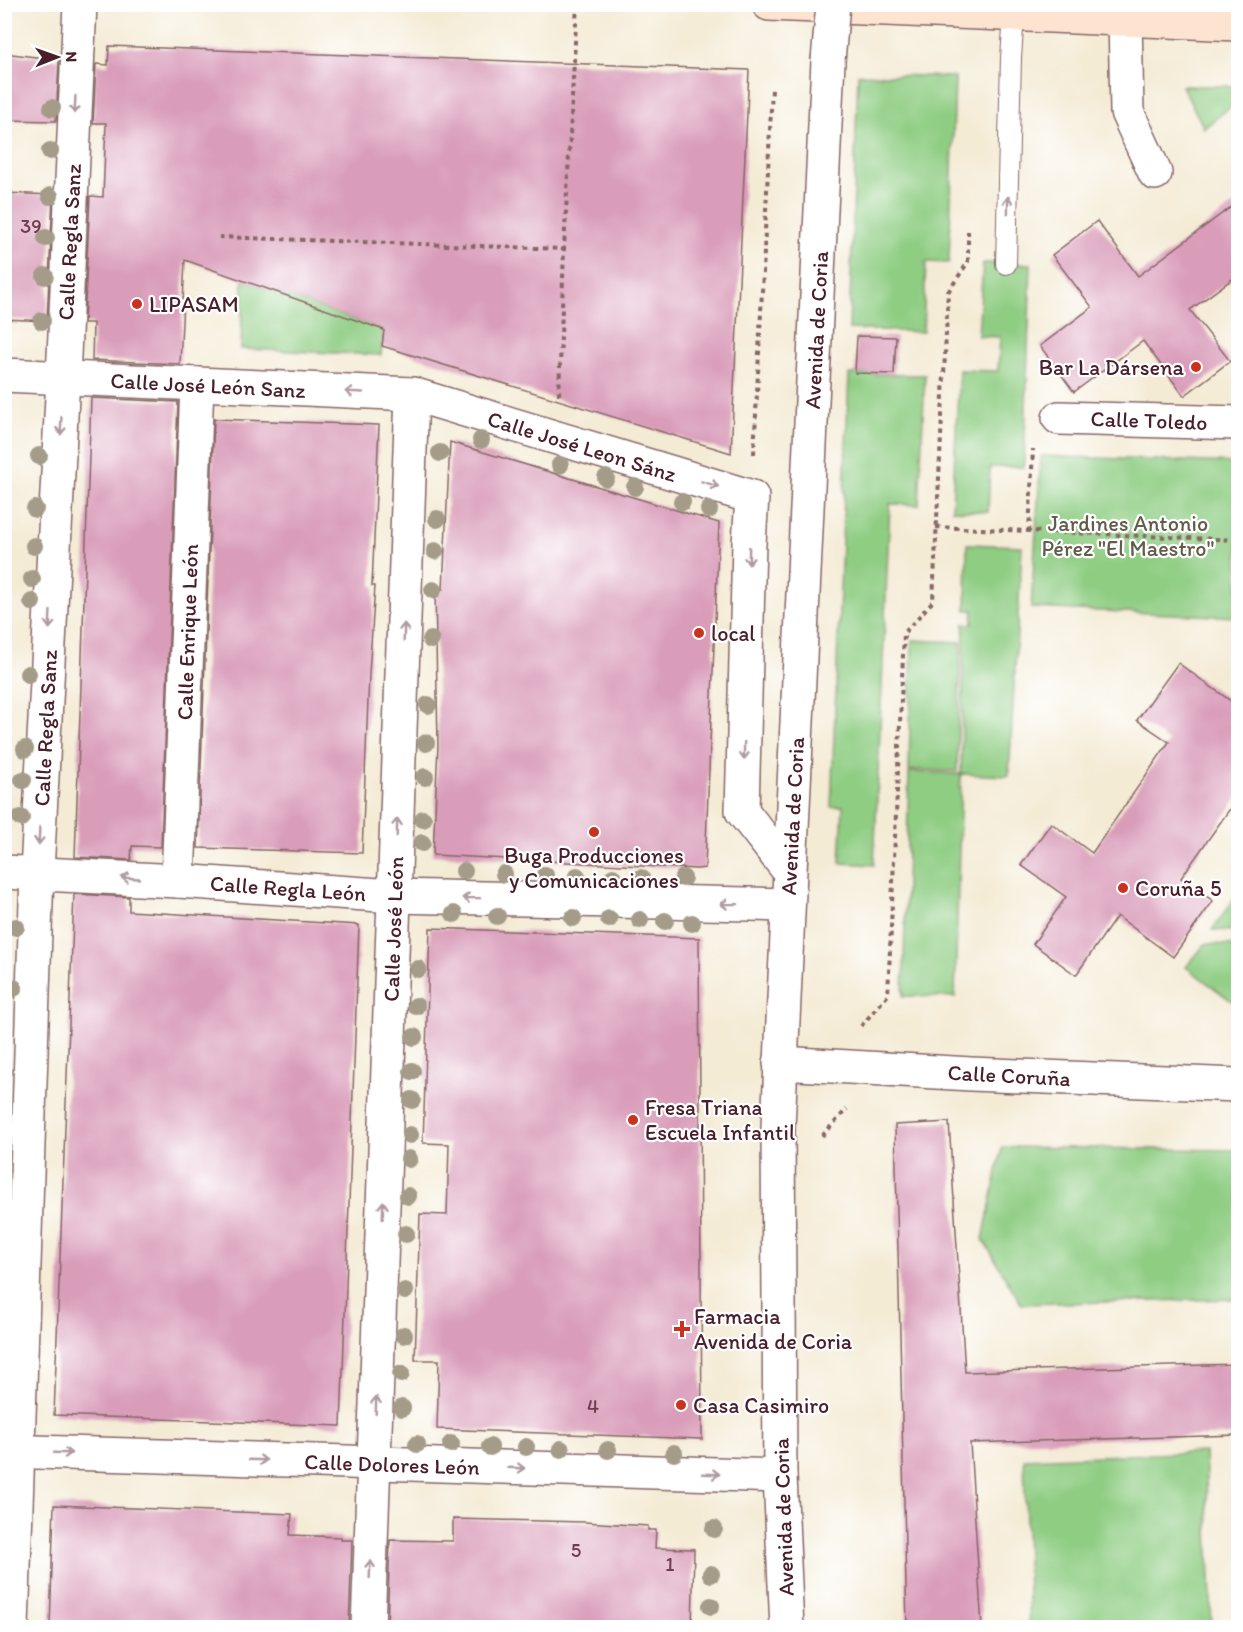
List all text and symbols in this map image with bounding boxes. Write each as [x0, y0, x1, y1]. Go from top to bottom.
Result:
north arrow [27, 27, 87, 87]
text: N [62, 51, 81, 62]
one-way arrow [70, 94, 81, 114]
street label: Calle Regla Sanz [52, 163, 87, 321]
one-way arrow [1002, 196, 1013, 216]
house number: 39 [20, 214, 42, 238]
street label: Avenida de Coria [799, 250, 834, 410]
place label: LIPASAM [149, 291, 239, 318]
marker: LIPASAM [130, 297, 144, 311]
place label: Bar La Dársena [1039, 354, 1185, 381]
marker: Bar La Dársena [1189, 360, 1203, 374]
street label: Calle José León Sanz [110, 367, 306, 404]
one-way arrow [345, 386, 365, 397]
street label: Calle José Leon Sánz [484, 405, 680, 488]
street label: Calle Toledo [1090, 405, 1208, 436]
one-way arrow [55, 415, 66, 435]
one-way arrow [700, 479, 719, 490]
park label: Jardines Antonio Pérez "El Maestro" [1041, 510, 1215, 562]
street label: Calle Enrique León [171, 543, 204, 721]
one-way arrow [743, 545, 754, 565]
one-way arrow [45, 610, 56, 630]
place label: local [711, 620, 756, 647]
one-way arrow [398, 622, 409, 642]
marker: local [692, 626, 706, 640]
street label: Calle Regla Sanz [28, 649, 63, 807]
street label: Avenida de Coria [775, 736, 810, 896]
one-way arrow [738, 740, 750, 760]
one-way arrow [391, 817, 402, 837]
marker: Buga Producciones y Comunicaciones [587, 825, 601, 839]
one-way arrow [33, 826, 44, 845]
place label: Buga Producciones y Comunicaciones [504, 842, 684, 894]
street label: Calle José León [377, 855, 410, 1002]
street label: Calle Regla León [209, 870, 367, 907]
one-way arrow [120, 872, 140, 883]
place label: Coruña 5 [1135, 875, 1222, 902]
marker: Coruña 5 [1116, 881, 1130, 895]
one-way arrow [462, 892, 482, 903]
one-way arrow [720, 898, 740, 910]
street label: Calle Coruña [947, 1059, 1071, 1092]
place label: Fresa Triana Escuela Infantil [645, 1094, 795, 1146]
marker: Fresa Triana Escuela Infantil [626, 1113, 640, 1127]
one-way arrow [377, 1201, 388, 1221]
place label: Farmacia Avenida de Coria [694, 1303, 853, 1355]
marker: Farmacia Avenida de Coria [675, 1322, 689, 1336]
place label: Casa Casimiro [693, 1392, 829, 1419]
house number: 4 [587, 1394, 599, 1418]
one-way arrow [370, 1396, 381, 1416]
marker: Casa Casimiro [674, 1398, 688, 1412]
street label: Avenida de Coria [767, 1437, 800, 1597]
one-way arrow [52, 1447, 72, 1458]
street label: Calle Dolores León [304, 1448, 481, 1481]
one-way arrow [247, 1454, 267, 1465]
one-way arrow [505, 1462, 525, 1474]
one-way arrow [700, 1468, 720, 1479]
house number: 5 [571, 1538, 581, 1562]
house number: 1 [665, 1552, 675, 1576]
one-way arrow [364, 1560, 376, 1580]

